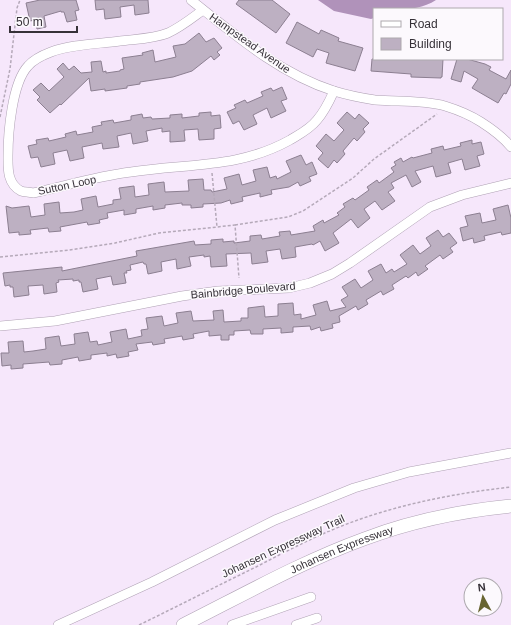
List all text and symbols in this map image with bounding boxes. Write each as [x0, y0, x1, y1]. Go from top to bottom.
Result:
scale bar [10, 8, 77, 34]
legend [373, 8, 503, 60]
street label: Hampstead Avenue [207, 11, 293, 75]
text: 50 m [16, 15, 43, 29]
text: Road [409, 17, 438, 31]
text: Building [409, 37, 452, 51]
street label: Sutton Loop [37, 173, 97, 197]
street label: Bainbridge Boulevard [190, 279, 296, 301]
street label: Johansen Expressway Trail [219, 512, 347, 580]
street label: Johansen Expressway [289, 523, 395, 577]
north arrow [463, 577, 503, 617]
text: N [477, 581, 487, 594]

